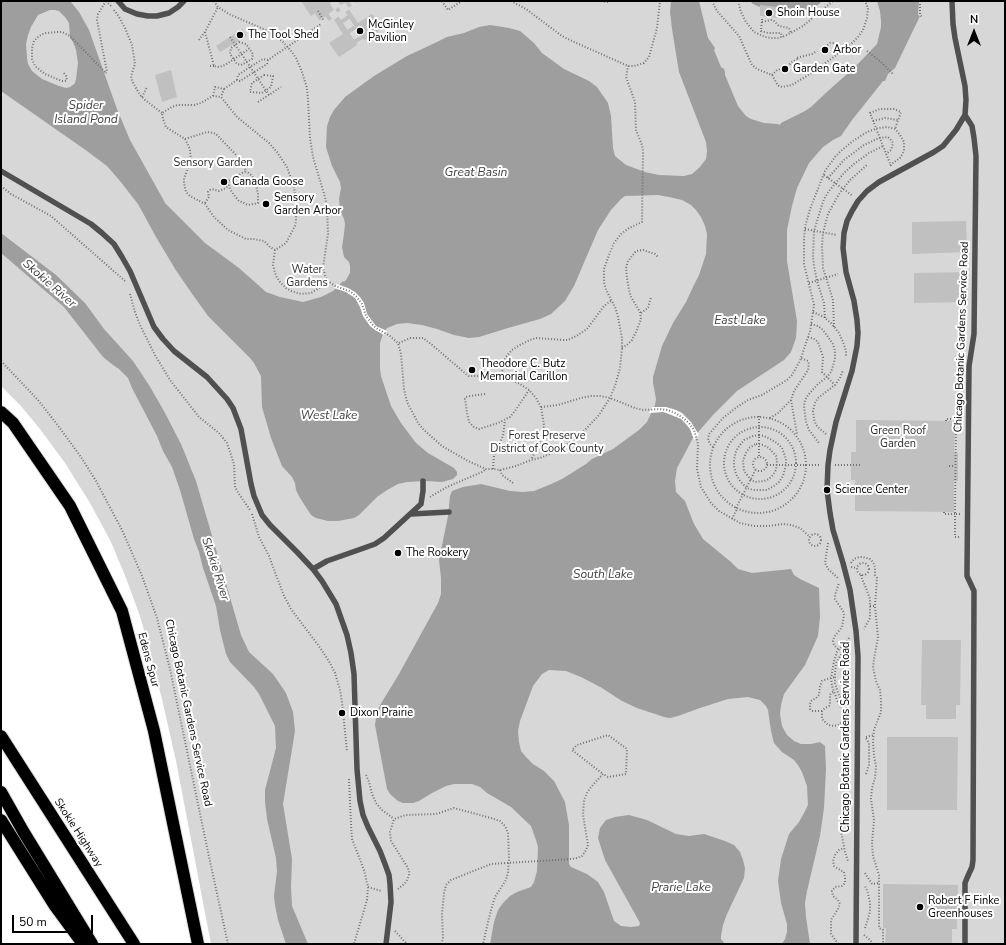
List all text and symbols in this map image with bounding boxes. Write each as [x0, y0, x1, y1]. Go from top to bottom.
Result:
place label: Shoin House [777, 6, 840, 20]
marker: Shoin House [764, 8, 774, 18]
north arrow [954, 12, 994, 52]
text: N [970, 12, 978, 27]
place label: McGinley Pavilion [368, 18, 414, 44]
marker: McGinley Pavilion [355, 26, 365, 36]
place label: The Tool Shed [248, 28, 319, 42]
marker: The Tool Shed [235, 30, 245, 40]
place label: Arbor [833, 43, 861, 57]
marker: Arbor [820, 45, 830, 55]
place label: Garden Gate [793, 62, 855, 76]
marker: Garden Gate [780, 64, 790, 74]
water label: Spider Island Pond [54, 99, 118, 127]
park label: Sensory Garden [173, 156, 253, 170]
water label: Great Basin [445, 166, 507, 180]
place label: Canada Goose [232, 175, 304, 189]
marker: Canada Goose [219, 177, 229, 187]
place label: Sensory Garden Arbor [274, 191, 341, 217]
marker: Sensory Garden Arbor [261, 199, 271, 209]
street label: Chicago Botanic Gardens Service Road [952, 241, 972, 433]
water label: Skokie River [19, 257, 79, 311]
park label: Water Gardens [286, 263, 328, 289]
water label: East Lake [714, 314, 766, 328]
place label: Theodore C. Butz Memorial Carillon [480, 357, 568, 383]
marker: Theodore C. Butz Memorial Carillon [467, 365, 477, 375]
water label: West Lake [301, 409, 357, 423]
park label: Green Roof Garden [870, 424, 926, 450]
park label: Forest Preserve District of Cook County [490, 429, 604, 455]
place label: Science Center [835, 483, 908, 497]
marker: Science Center [822, 485, 832, 495]
water label: Skokie River [198, 536, 232, 602]
place label: The Rookery [406, 546, 468, 560]
marker: The Rookery [393, 548, 403, 558]
water label: South Lake [573, 568, 633, 582]
street label: Chicago Botanic Gardens Service Road [162, 618, 214, 808]
street label: Edens Spur [134, 631, 162, 689]
street label: Chicago Botanic Gardens Service Road [839, 641, 853, 833]
place label: Dixon Prairie [350, 706, 413, 720]
marker: Dixon Prairie [337, 708, 347, 718]
street label: Skokie Highway [51, 796, 105, 870]
water label: Prarie Lake [651, 881, 711, 895]
place label: Robert F Finke Greenhouses [928, 894, 999, 920]
marker: Robert F Finke Greenhouses [915, 902, 925, 912]
scale bar [14, 907, 95, 933]
text: 50 m [19, 914, 47, 930]

